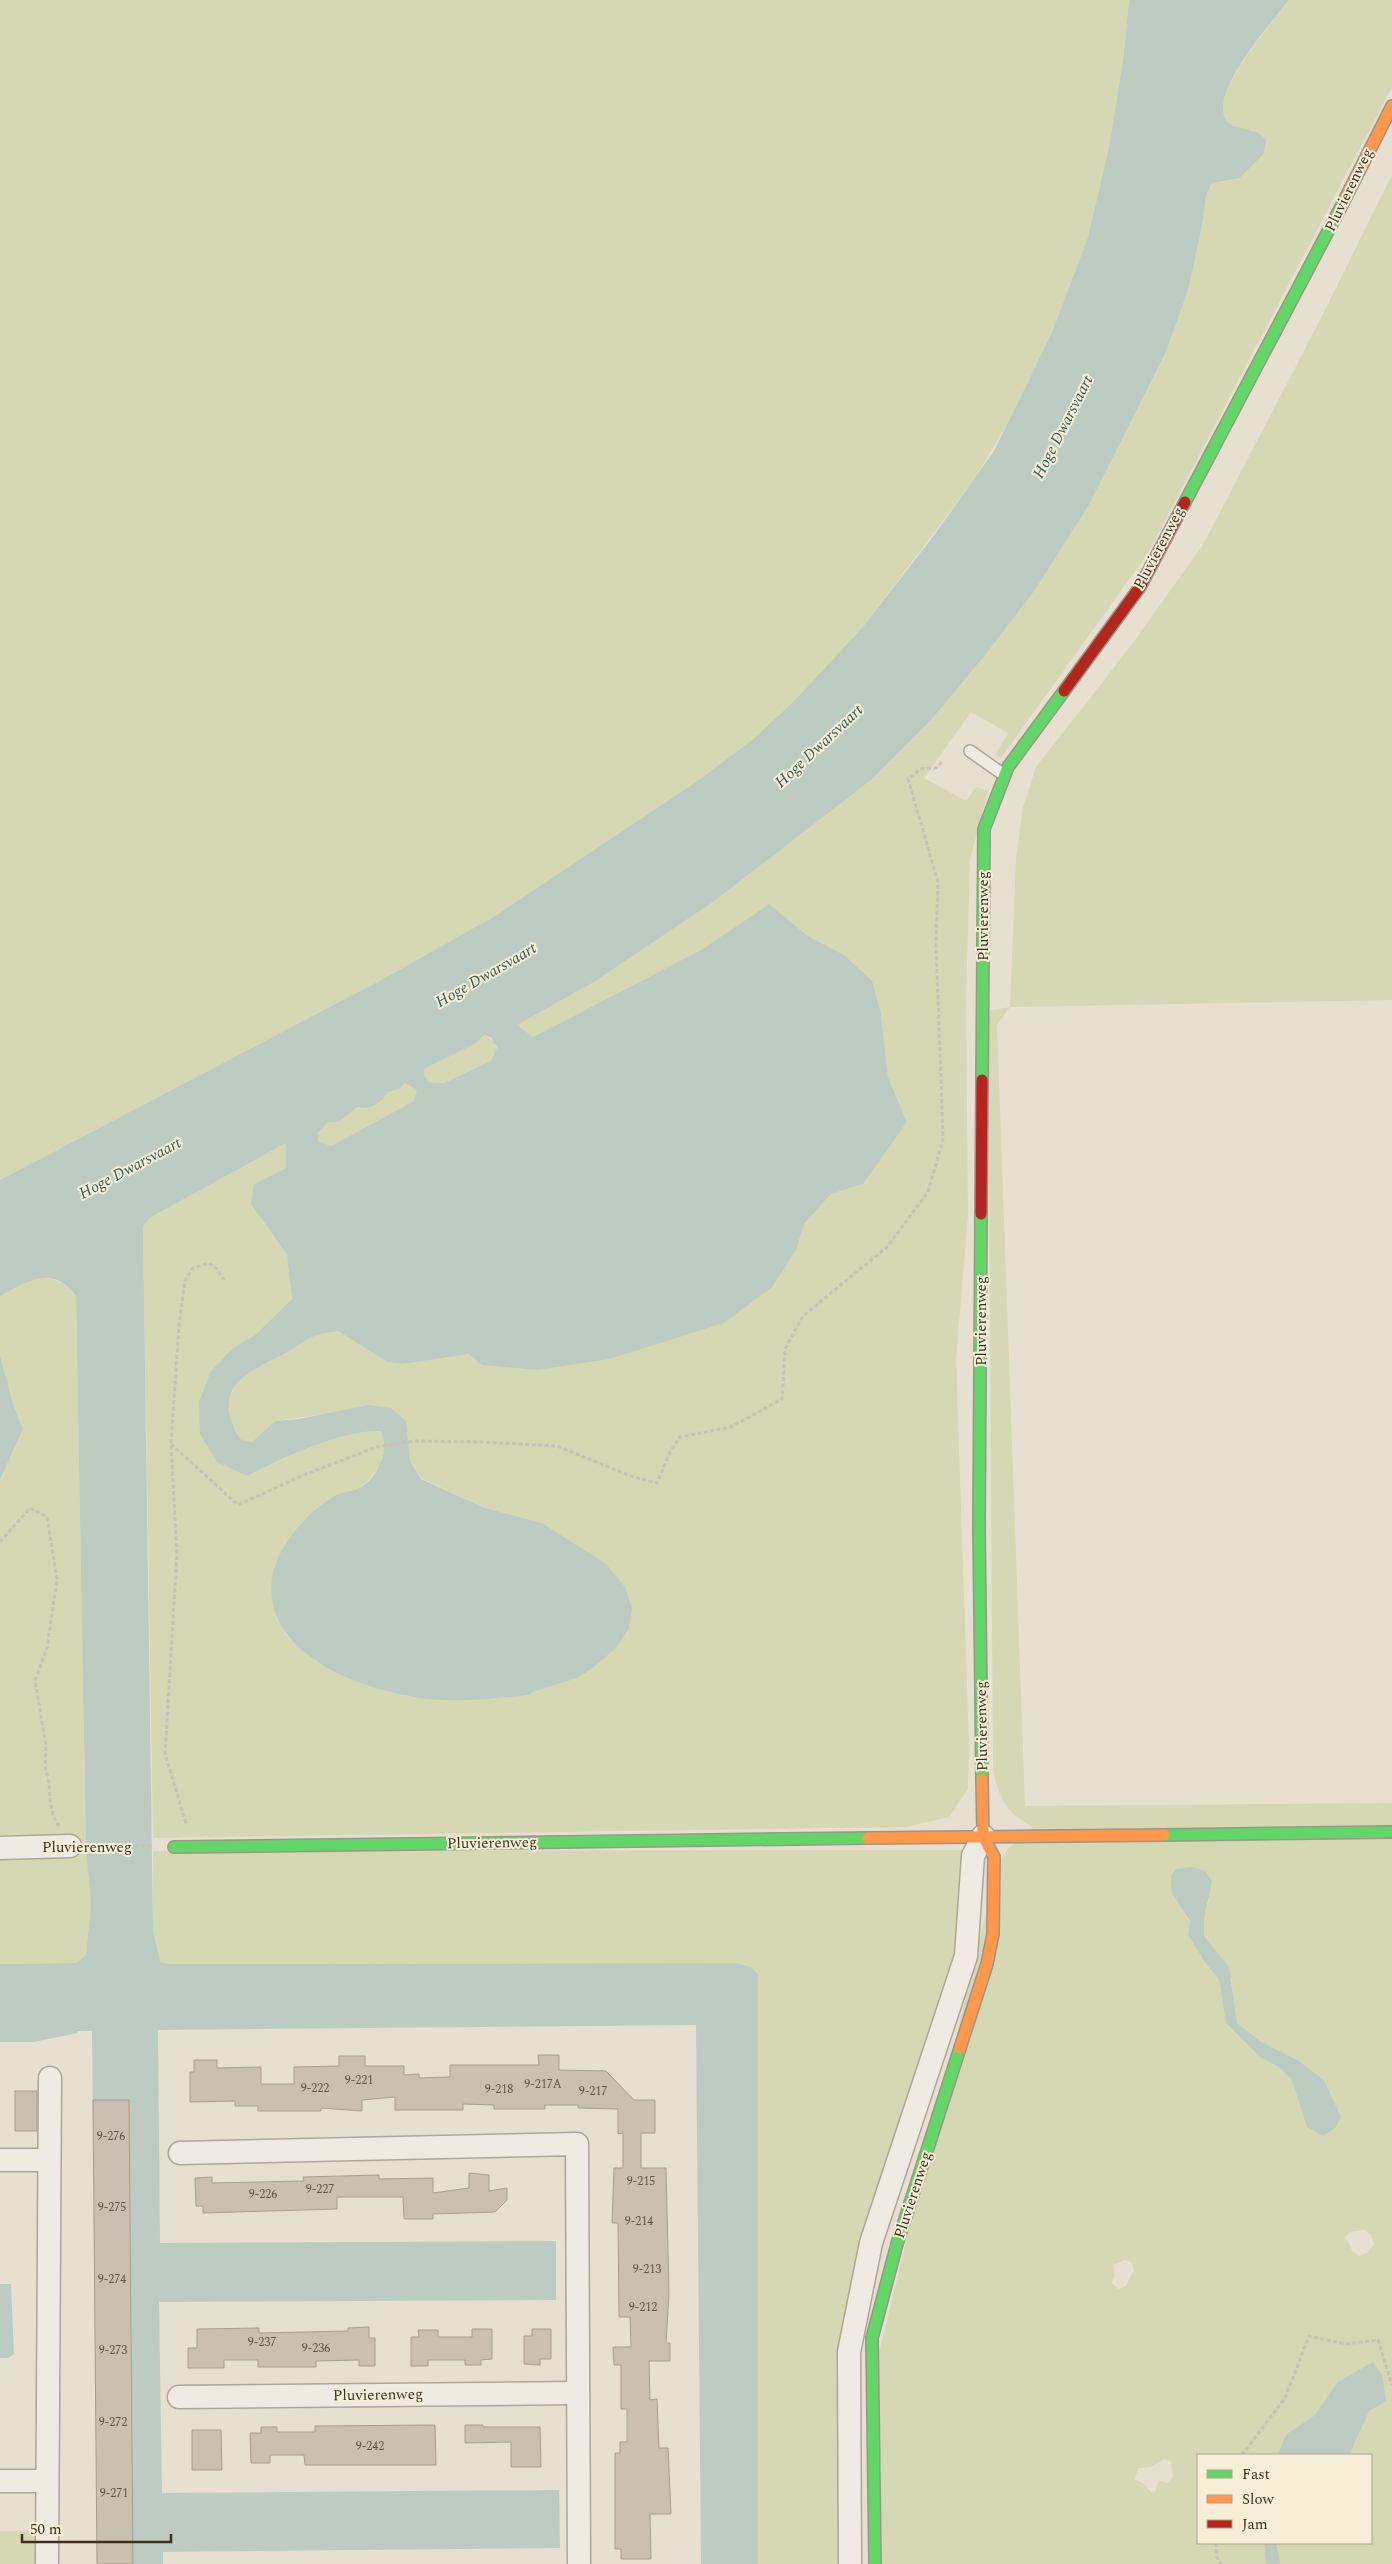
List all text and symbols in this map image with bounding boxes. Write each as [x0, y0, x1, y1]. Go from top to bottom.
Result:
street label: Pluvierenweg [1319, 144, 1379, 236]
water label: Hoge Dwarsvaart [1027, 370, 1100, 483]
street label: Pluvierenweg [1128, 503, 1190, 593]
water label: Hoge Dwarsvaart [770, 698, 869, 793]
street label: Pluvierenweg [972, 871, 995, 961]
water label: Hoge Dwarsvaart [431, 936, 542, 1014]
water label: Hoge Dwarsvaart [75, 1130, 186, 1205]
street label: Pluvierenweg [970, 1276, 993, 1366]
street label: Pluvierenweg [970, 1681, 994, 1771]
street label: Pluvierenweg [447, 1831, 537, 1855]
street label: Pluvierenweg [42, 1836, 132, 1859]
house number: 9-221 [345, 2071, 373, 2090]
house number: 9-217A [524, 2075, 562, 2094]
house number: 9-222 [301, 2079, 329, 2098]
house number: 9-218 [485, 2080, 513, 2099]
house number: 9-217 [579, 2082, 607, 2101]
house number: 9-276 [97, 2127, 125, 2146]
street label: Pluvierenweg [888, 2149, 938, 2241]
house number: 9-215 [627, 2172, 655, 2191]
house number: 9-227 [306, 2180, 334, 2199]
house number: 9-226 [249, 2185, 277, 2204]
house number: 9-275 [98, 2198, 126, 2217]
house number: 9-214 [625, 2212, 653, 2231]
house number: 9-213 [633, 2260, 661, 2279]
house number: 9-274 [98, 2270, 126, 2289]
house number: 9-212 [629, 2298, 657, 2317]
house number: 9-237 [248, 2333, 276, 2352]
house number: 9-236 [302, 2339, 330, 2358]
house number: 9-273 [99, 2341, 127, 2360]
street label: Pluvierenweg [333, 2383, 423, 2407]
house number: 9-272 [99, 2413, 127, 2432]
house number: 9-242 [356, 2437, 384, 2456]
legend [1197, 2454, 1372, 2544]
text: Fast [1242, 2463, 1270, 2486]
house number: 9-271 [100, 2484, 128, 2503]
text: Slow [1242, 2488, 1274, 2511]
scale bar [22, 2512, 171, 2544]
text: Jam [1242, 2513, 1268, 2536]
text: 50 m [30, 2518, 62, 2541]

